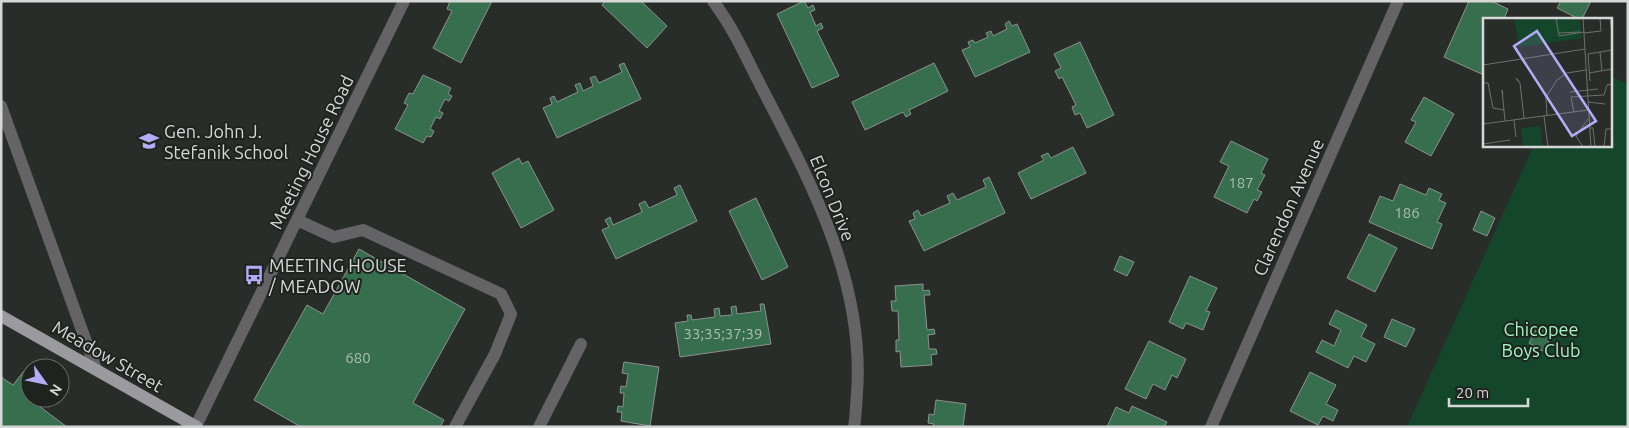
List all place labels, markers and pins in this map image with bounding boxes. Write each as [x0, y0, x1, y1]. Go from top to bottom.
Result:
place label: Gen. John J. Stefanik School [164, 121, 289, 162]
school or university icon: Gen. John J. Stefanik School [138, 130, 160, 152]
place label: MEETING HOUSE / MEADOW [268, 255, 407, 296]
bus stop icon: MEETING HOUSE / MEADOW [243, 264, 265, 286]

